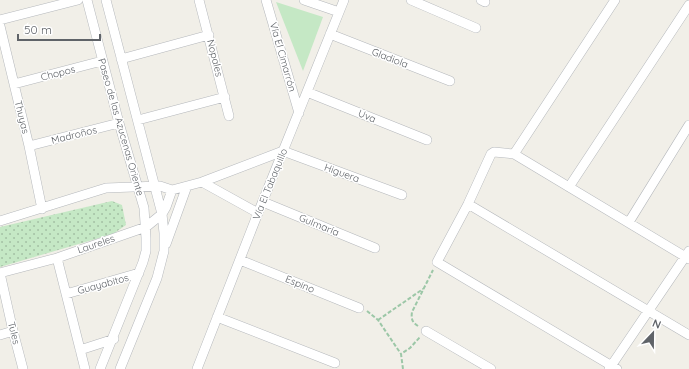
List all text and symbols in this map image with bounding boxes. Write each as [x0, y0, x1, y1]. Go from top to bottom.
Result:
scale bar [18, 16, 100, 42]
street label: Vía El Cimarrón [267, 21, 299, 93]
text: 50 m [24, 22, 52, 37]
street label: Nopales [204, 38, 226, 78]
street label: Gladiola [370, 45, 410, 71]
street label: Paseo de las Azucenas Oriente [95, 57, 147, 198]
street label: Chopos [39, 62, 77, 84]
street label: Thuyas [12, 99, 32, 135]
street label: Uva [356, 107, 378, 125]
street label: Madroños [50, 123, 98, 147]
street label: Vía El Tabaquillo [250, 146, 290, 222]
street label: Higuera [323, 161, 361, 185]
street label: Gulmaría [297, 211, 341, 239]
street label: Laureles [76, 231, 117, 256]
street label: Guayabitos [76, 271, 130, 297]
street label: Espino [283, 272, 317, 296]
north arrow [633, 313, 673, 353]
text: N [650, 316, 663, 332]
street label: Tules [5, 320, 23, 346]

